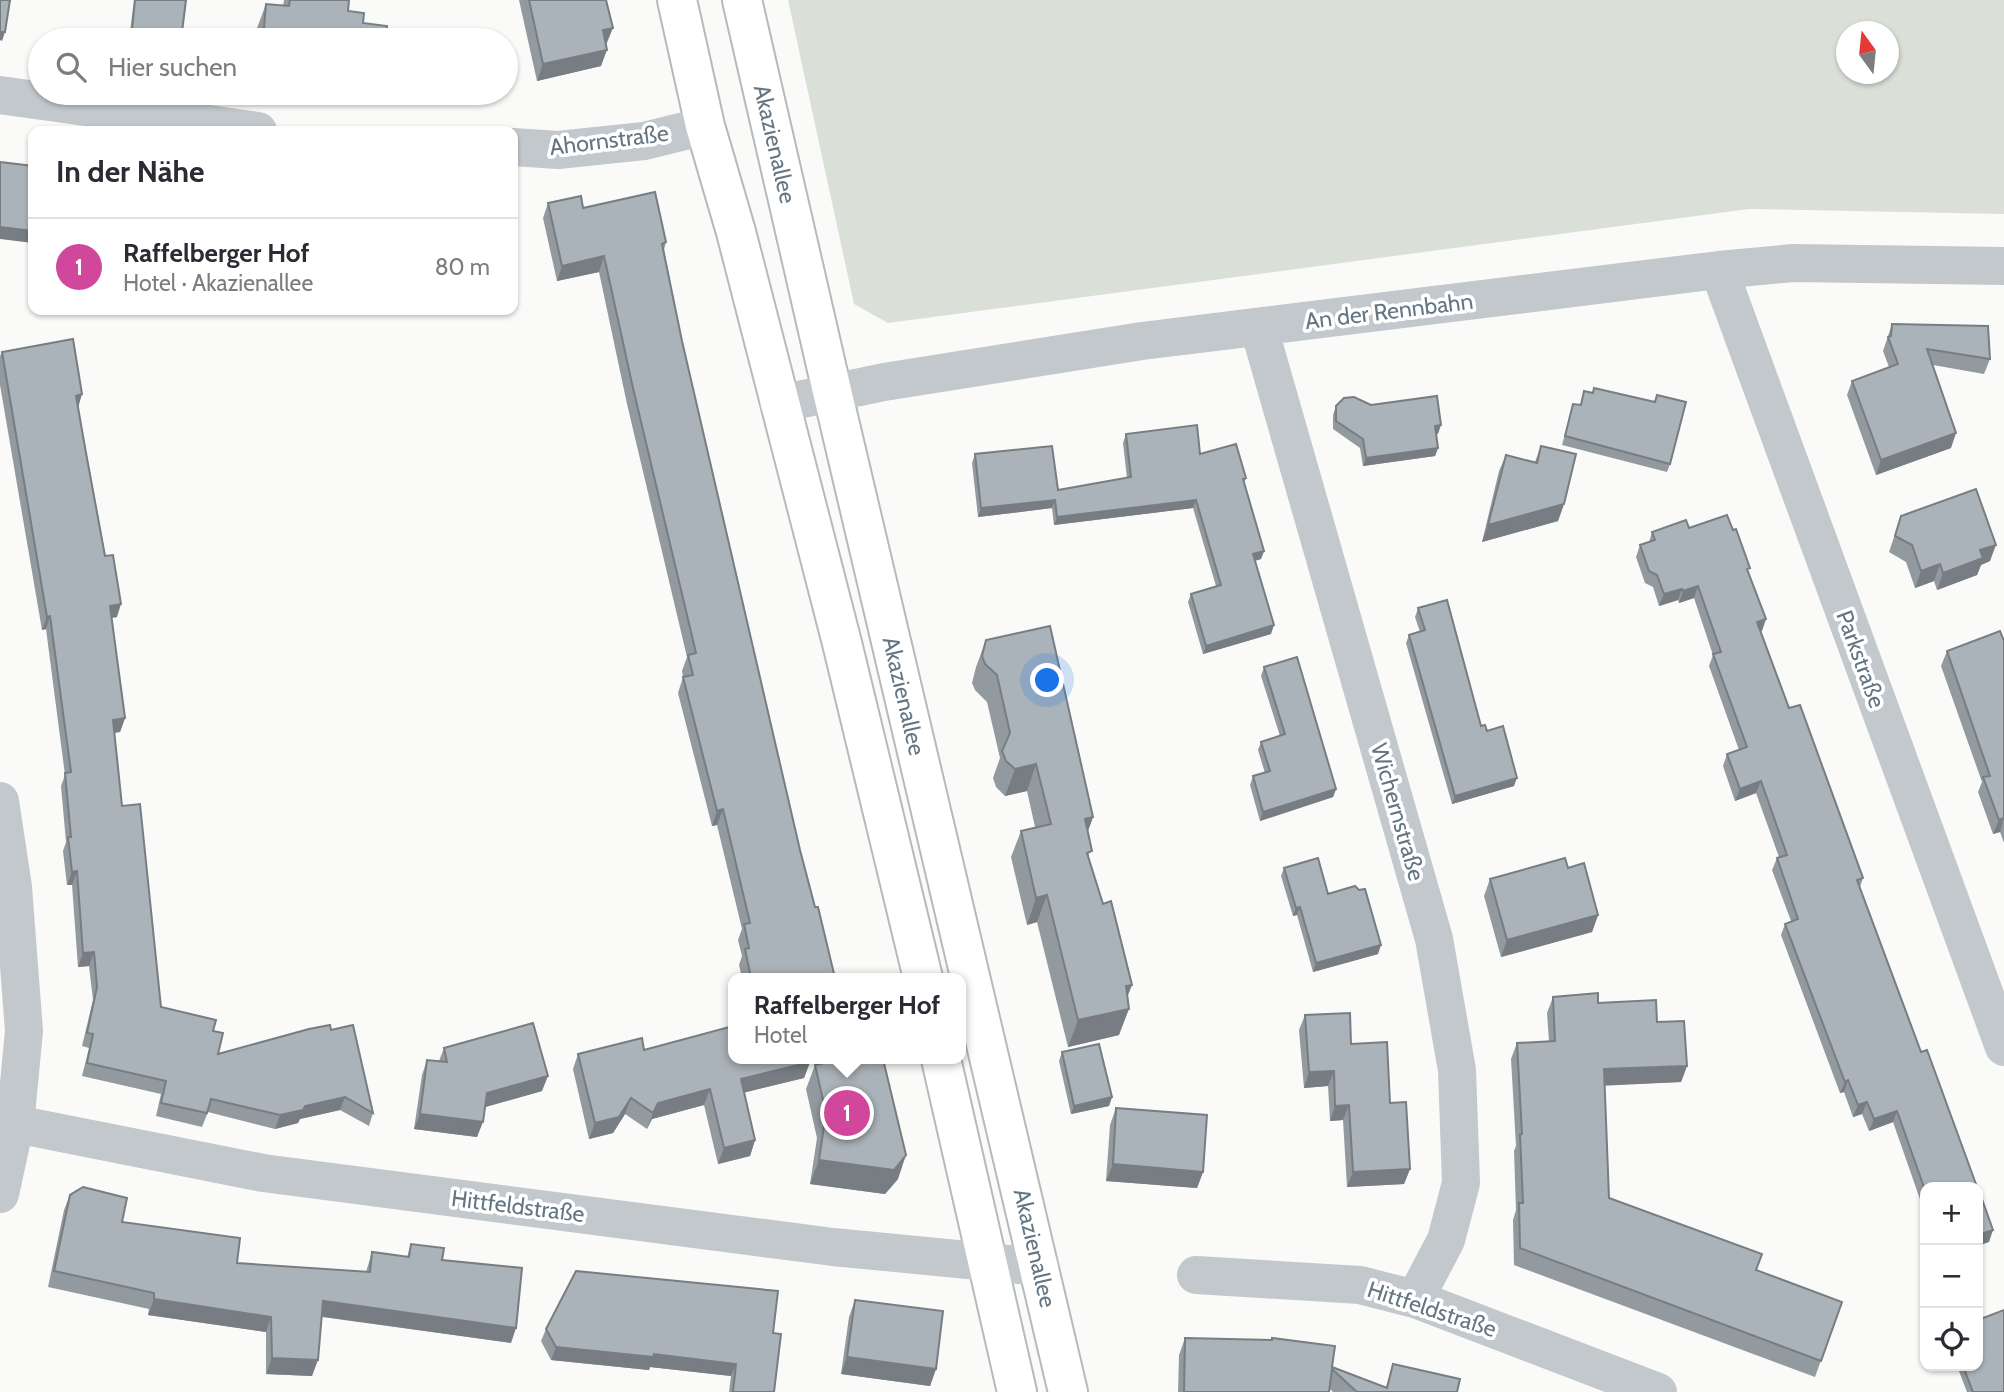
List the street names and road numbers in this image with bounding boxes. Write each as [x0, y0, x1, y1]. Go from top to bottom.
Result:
street label: Akazienallee [748, 82, 802, 206]
street label: Ahornstraße [548, 119, 670, 161]
street label: An der Rennbahn [1303, 287, 1475, 335]
street label: Parkstraße [1830, 606, 1892, 712]
street label: Akazienallee [877, 634, 931, 758]
street label: Wichernstraße [1365, 740, 1431, 884]
street label: Hittfeldstraße [450, 1184, 586, 1228]
street label: Akazienallee [1008, 1186, 1062, 1310]
street label: Hittfeldstraße [1364, 1275, 1500, 1343]

